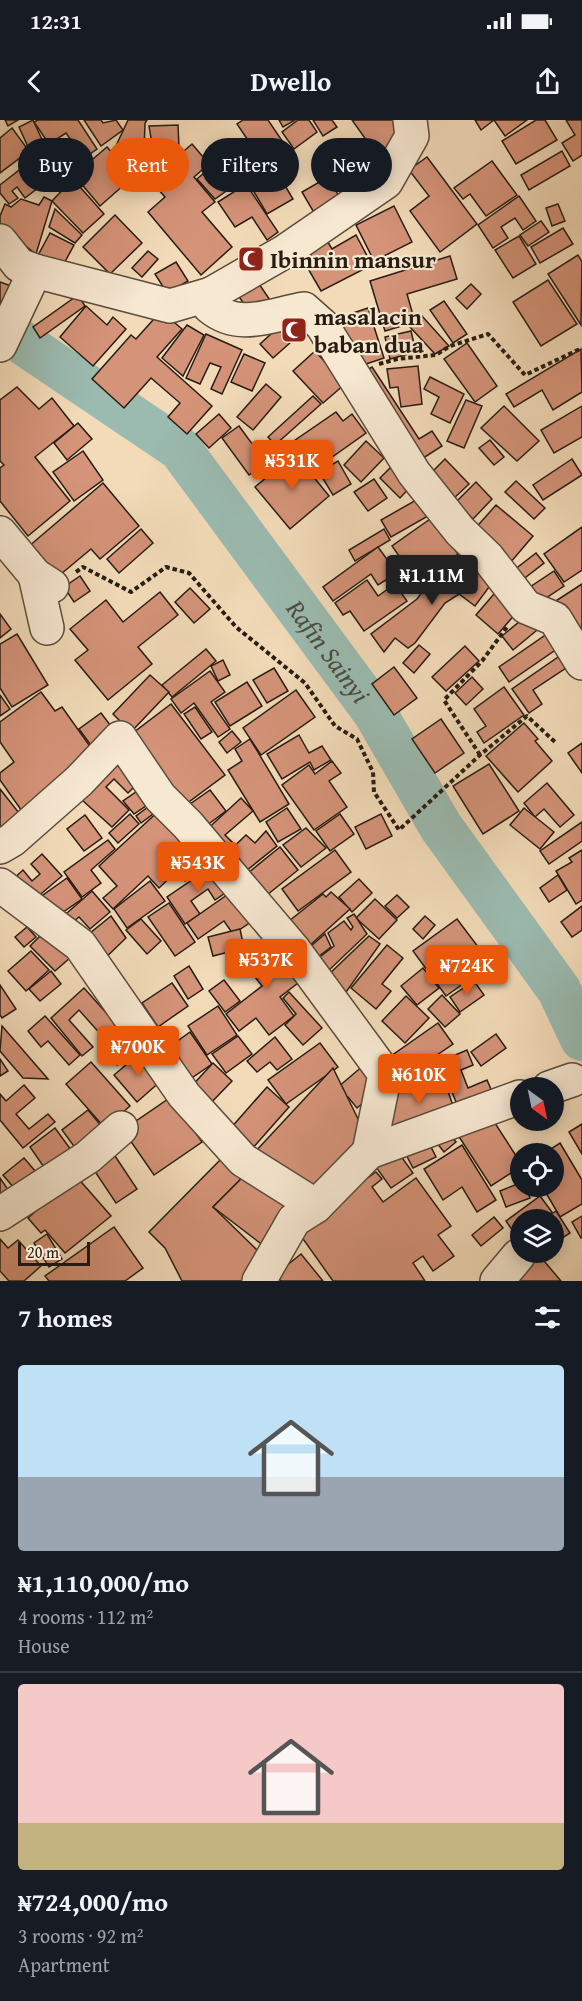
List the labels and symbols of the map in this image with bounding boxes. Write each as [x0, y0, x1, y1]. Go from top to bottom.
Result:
place label: Ibinnin mansur [270, 242, 436, 277]
mosque icon: Ibinnin mansur [236, 244, 266, 274]
place label: masalacin baban dua [314, 299, 425, 362]
mosque icon: masalacin baban dua [279, 315, 309, 345]
pin: ₦531K [250, 440, 334, 491]
pin: ₦1.11M [383, 555, 481, 606]
water label: Rafin Sainyi [277, 590, 381, 711]
pin: ₦543K [156, 842, 240, 893]
pin: ₦537K [224, 939, 308, 990]
pin: ₦724K [425, 945, 509, 996]
pin: ₦700K [96, 1026, 180, 1077]
pin: ₦610K [377, 1054, 461, 1105]
north arrow [510, 1077, 564, 1131]
scale bar [18, 1239, 90, 1266]

